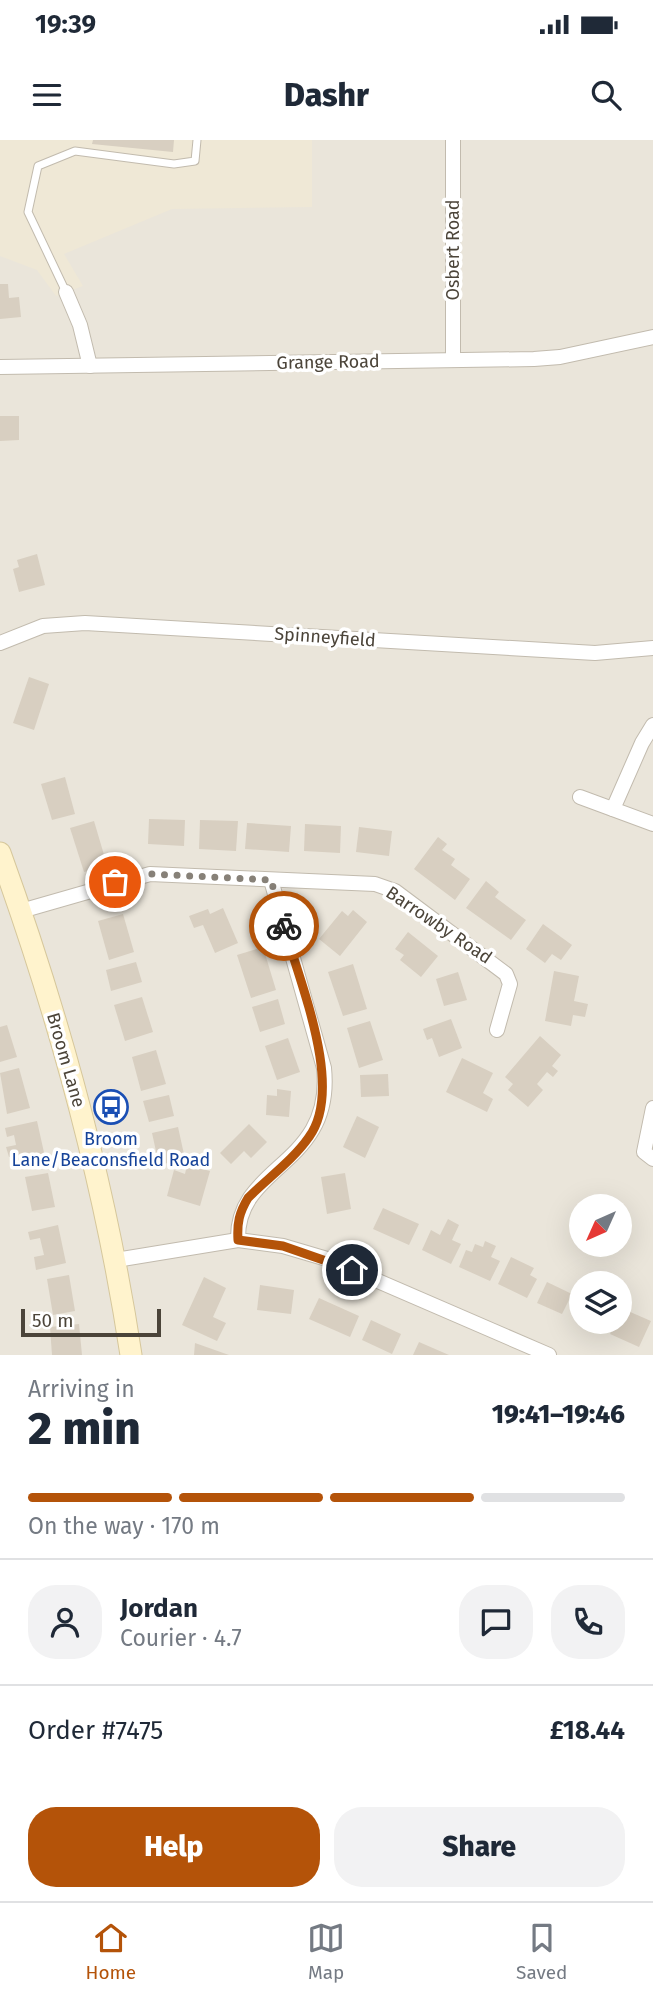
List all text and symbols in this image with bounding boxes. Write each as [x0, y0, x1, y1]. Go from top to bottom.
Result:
text: 19:39 [35, 9, 96, 40]
icon: menu [28, 76, 66, 114]
text: Dashr [284, 76, 369, 114]
icon: search [587, 76, 625, 114]
street label: Osbert Road [442, 199, 464, 301]
street label: Grange Road [276, 350, 380, 374]
street label: Spinneyfield [274, 622, 376, 652]
pin [85, 852, 145, 912]
icon: bag [96, 863, 134, 901]
street label: Barrowby Road [382, 881, 496, 969]
courier [249, 891, 319, 961]
icon: bike [265, 907, 303, 945]
street label: Broom Lane [42, 1010, 90, 1110]
bus stop icon: Broom Lane/Beaconsfield Road [92, 1088, 130, 1126]
place label: Broom Lane/Beaconsfield Road [12, 1128, 210, 1171]
north arrow [569, 1194, 632, 1256]
map controls [569, 1194, 632, 1334]
pin [322, 1240, 382, 1300]
icon: home [333, 1251, 371, 1289]
button: layers [569, 1271, 632, 1334]
scale bar [21, 1306, 161, 1338]
text: 50 m [32, 1309, 73, 1332]
text: Arriving in [28, 1375, 135, 1403]
text: 19:41–19:46 [492, 1399, 625, 1430]
text: 2 min [28, 1401, 141, 1456]
text: On the way · 170 m [28, 1512, 220, 1540]
button: person [28, 1585, 102, 1659]
button: chat [459, 1585, 533, 1659]
button: phone [551, 1585, 625, 1659]
text: Jordan [120, 1593, 198, 1624]
text: Courier · 4.7 [120, 1624, 242, 1652]
text: Order #7475 [28, 1715, 163, 1746]
text: £18.44 [550, 1715, 625, 1746]
button: Help [28, 1807, 320, 1887]
button: Share [334, 1807, 625, 1887]
tab: Home [85, 1919, 136, 1984]
tab: Map [307, 1919, 345, 1984]
tab: Saved [516, 1919, 567, 1984]

